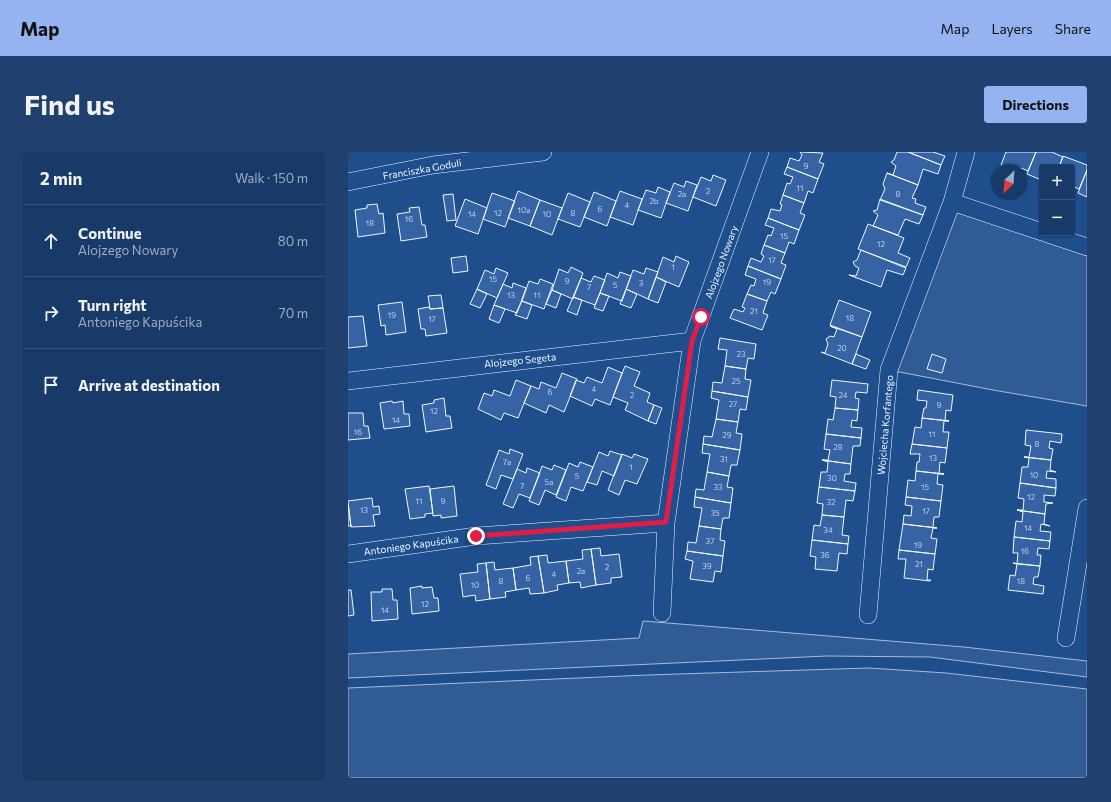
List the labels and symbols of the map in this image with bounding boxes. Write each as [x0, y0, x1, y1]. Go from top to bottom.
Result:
street label: Franciszka Goduli [382, 156, 462, 182]
house number: 9 [804, 161, 809, 171]
north arrow [991, 164, 1027, 200]
house number: 11 [797, 183, 803, 193]
house number: 2 [706, 186, 711, 196]
house number: 2a [678, 189, 686, 199]
house number: 8 [896, 189, 901, 199]
house number: 2b [649, 196, 659, 206]
house number: 4 [625, 200, 630, 210]
house number: 6 [598, 204, 603, 214]
house number: 10a [518, 205, 530, 215]
house number: 12 [494, 208, 502, 218]
house number: 8 [571, 208, 576, 218]
house number: 14 [468, 209, 476, 219]
house number: 10 [543, 209, 551, 219]
house number: 16 [405, 214, 413, 224]
house number: 18 [366, 218, 374, 228]
street label: Alojzego Nowary [702, 224, 740, 300]
house number: 15 [780, 231, 788, 241]
house number: 12 [877, 239, 885, 249]
house number: 17 [768, 255, 776, 265]
house number: 1 [671, 262, 675, 272]
house number: 15 [489, 274, 497, 284]
house number: 9 [565, 276, 570, 286]
house number: 19 [763, 277, 771, 287]
house number: 3 [639, 278, 644, 288]
house number: 5 [613, 280, 618, 290]
house number: 7 [587, 282, 591, 292]
house number: 13 [507, 290, 515, 300]
house number: 11 [534, 290, 540, 300]
house number: 21 [750, 306, 758, 316]
route start [692, 308, 710, 326]
house number: 19 [388, 310, 396, 320]
house number: 18 [846, 313, 854, 323]
house number: 17 [428, 314, 436, 324]
house number: 20 [837, 343, 847, 353]
house number: 23 [737, 349, 746, 359]
street label: Alojzego Segeta [483, 350, 557, 370]
street label: Wojciecha Korfantego [875, 374, 895, 476]
house number: 25 [731, 376, 741, 386]
house number: 4 [592, 384, 597, 394]
house number: 6 [548, 387, 553, 397]
house number: 2 [630, 390, 635, 400]
house number: 24 [838, 390, 848, 400]
house number: 27 [729, 399, 737, 409]
house number: 9 [937, 400, 942, 410]
house number: 12 [430, 406, 438, 416]
house number: 14 [392, 415, 400, 425]
house number: 16 [354, 427, 362, 437]
house number: 11 [929, 429, 935, 439]
house number: 29 [722, 430, 732, 440]
house number: 8 [1035, 439, 1040, 449]
house number: 28 [833, 442, 843, 452]
house number: 13 [929, 453, 937, 463]
house number: 31 [720, 454, 728, 464]
house number: 7a [503, 457, 511, 467]
house number: 1 [629, 462, 633, 472]
house number: 10 [1030, 470, 1038, 480]
house number: 5 [575, 471, 580, 481]
house number: 30 [827, 473, 837, 483]
house number: 5a [545, 477, 553, 487]
house number: 7 [520, 481, 524, 491]
house number: 33 [713, 482, 723, 492]
house number: 15 [921, 482, 929, 492]
house number: 12 [1027, 492, 1035, 502]
house number: 11 [416, 496, 422, 506]
house number: 9 [441, 496, 446, 506]
house number: 32 [827, 497, 836, 507]
house number: 13 [360, 505, 368, 515]
house number: 17 [922, 506, 930, 516]
house number: 35 [710, 508, 720, 518]
house number: 14 [1024, 523, 1032, 533]
house number: 34 [823, 525, 833, 535]
route end [467, 527, 485, 545]
street label: Antoniego Kapuścika [363, 532, 459, 558]
house number: 37 [706, 536, 714, 546]
house number: 19 [914, 540, 922, 550]
house number: 16 [1021, 546, 1029, 556]
house number: 36 [820, 550, 830, 560]
house number: 21 [915, 559, 923, 569]
house number: 39 [702, 561, 712, 571]
house number: 2 [605, 562, 610, 572]
house number: 2a [577, 566, 585, 576]
house number: 4 [552, 569, 557, 579]
house number: 6 [526, 573, 531, 583]
house number: 8 [499, 576, 504, 586]
house number: 18 [1017, 576, 1025, 586]
house number: 10 [471, 580, 479, 590]
house number: 12 [421, 599, 429, 609]
house number: 14 [381, 605, 389, 615]

